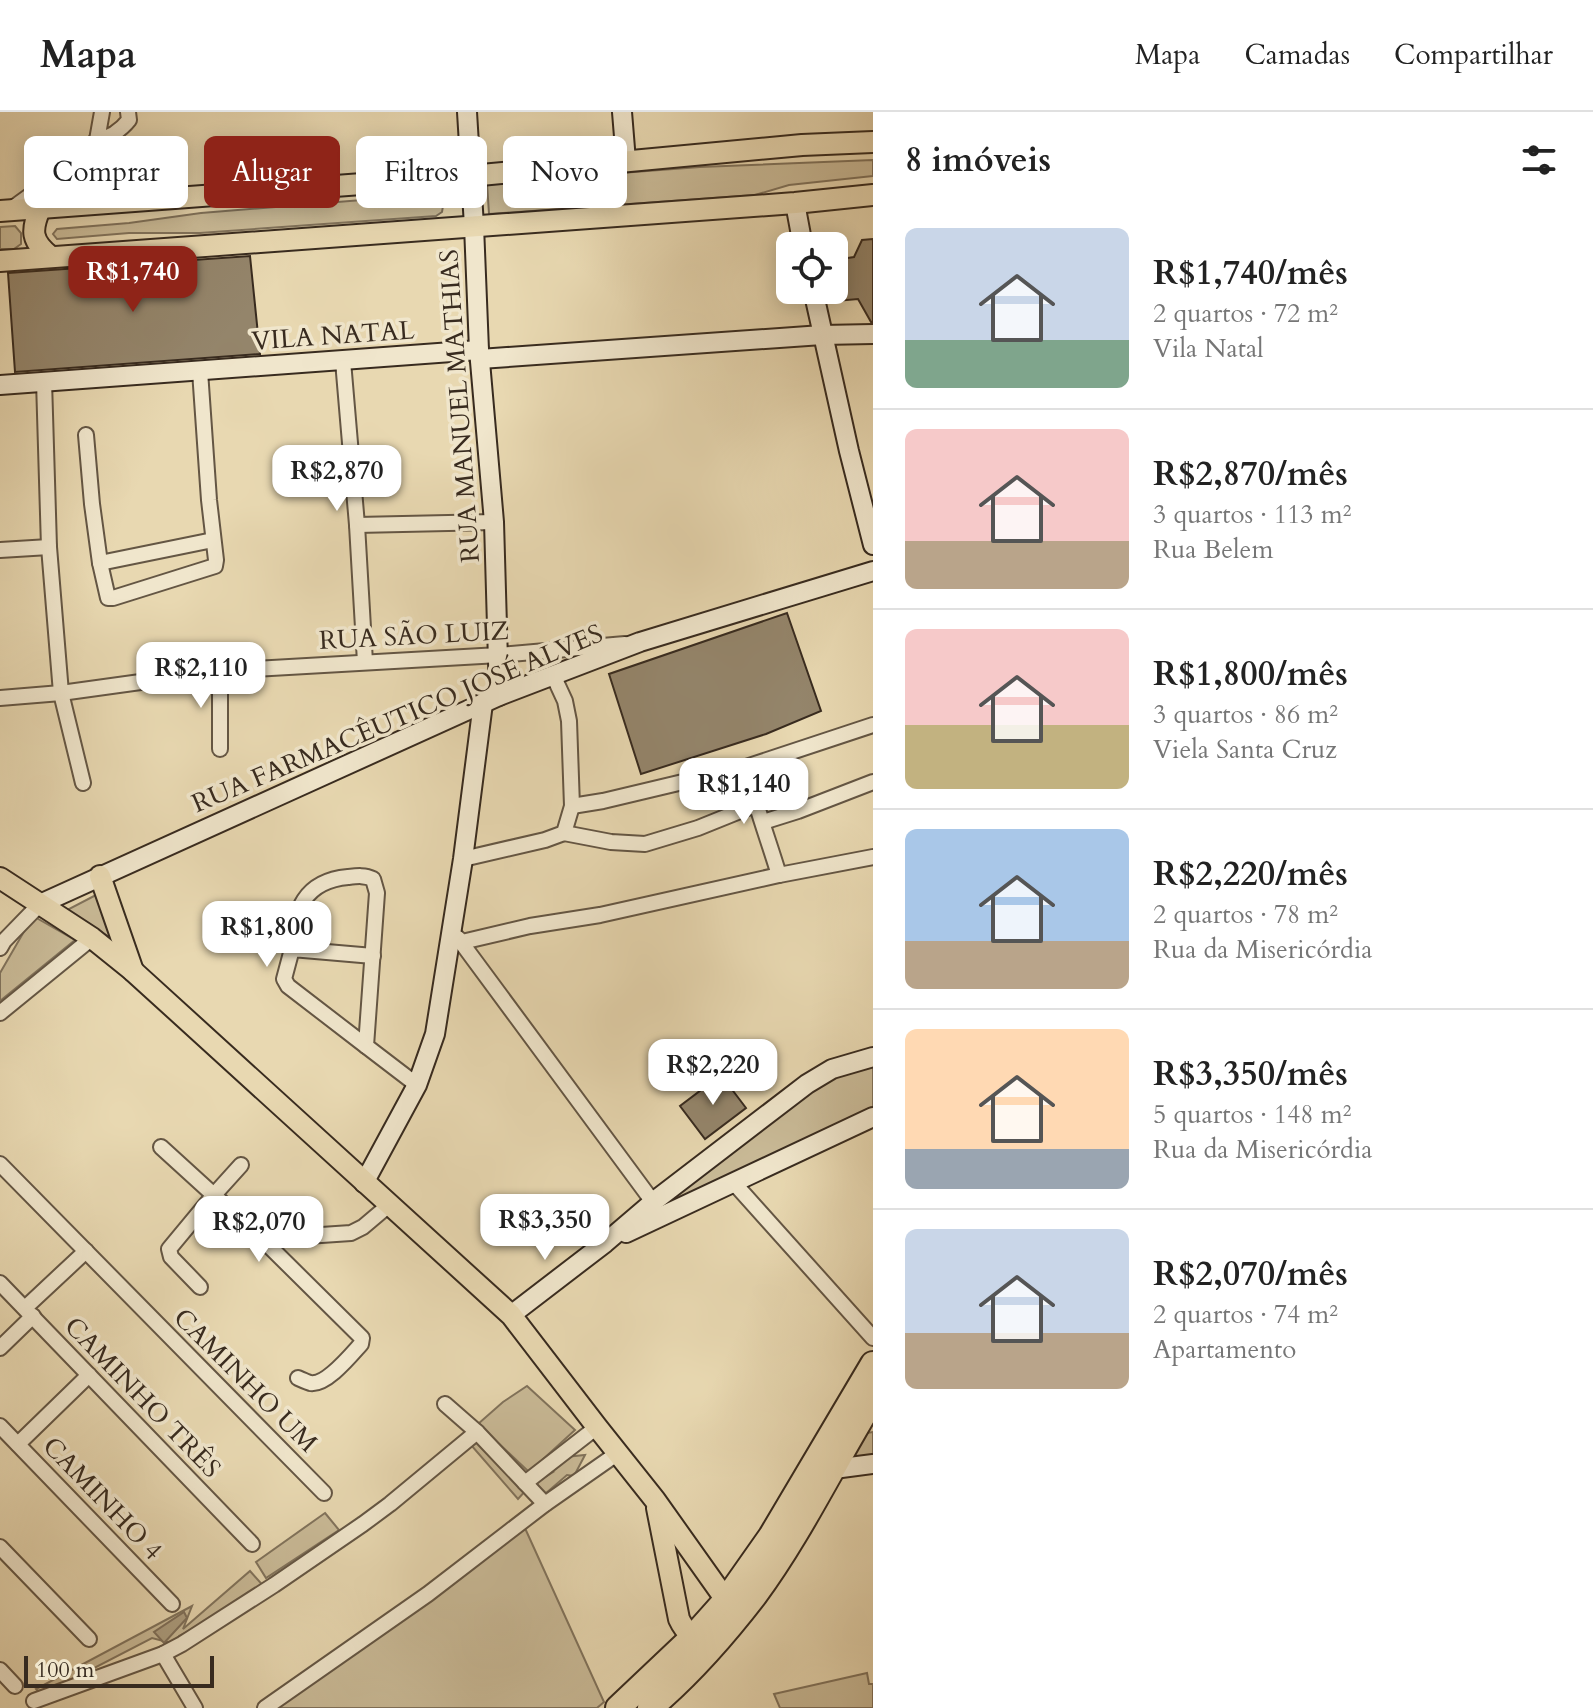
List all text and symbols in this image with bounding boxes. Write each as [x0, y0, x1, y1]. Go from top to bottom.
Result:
text: Mapa [40, 29, 136, 81]
text: Mapa [1135, 36, 1200, 74]
text: Camadas [1244, 36, 1350, 74]
text: Compartilhar [1394, 36, 1553, 74]
chip: Comprar [24, 136, 188, 208]
chip: Alugar [204, 136, 340, 208]
chip: Filtros [356, 136, 487, 208]
chip: Novo [503, 136, 627, 208]
text: 8 imóveis [905, 137, 1051, 183]
icon: filters [1517, 138, 1561, 182]
map controls [776, 232, 848, 304]
button: locate [776, 232, 848, 304]
pin: R$1,740 [59, 246, 207, 314]
street label: RUA MANUEL MATHIAS [431, 248, 488, 564]
text: R$1,740/mês [1153, 250, 1348, 296]
text: R$1,740 [86, 254, 180, 289]
icon: home [969, 260, 1065, 356]
text: 2 quartos · 72 m² [1153, 296, 1338, 331]
street label: VILA NATAL [250, 312, 416, 359]
text: Vila Natal [1153, 331, 1264, 366]
pin: R$2,870 [263, 445, 411, 513]
text: R$2,870/mês [1153, 451, 1348, 497]
text: R$2,870 [290, 453, 384, 488]
icon: home [969, 461, 1065, 557]
text: 3 quartos · 113 m² [1153, 497, 1351, 532]
text: Rua Belem [1153, 532, 1273, 567]
street label: RUA SÃO LUIZ [318, 613, 510, 658]
street label: RUA FARMACÊUTICO JOSÉ ALVES [186, 616, 608, 821]
pin: R$2,110 [127, 642, 275, 710]
text: R$2,110 [154, 650, 248, 685]
text: R$1,800/mês [1153, 651, 1348, 697]
icon: home [969, 661, 1065, 757]
text: 3 quartos · 86 m² [1153, 697, 1338, 732]
text: Viela Santa Cruz [1153, 732, 1337, 767]
pin: R$1,140 [670, 758, 818, 826]
text: R$1,140 [697, 766, 791, 801]
text: R$2,220/mês [1153, 851, 1348, 897]
icon: home [969, 861, 1065, 957]
text: 2 quartos · 78 m² [1153, 897, 1338, 932]
pin: R$1,800 [193, 901, 341, 969]
text: R$1,800 [220, 909, 314, 944]
text: Rua da Misericórdia [1153, 932, 1372, 967]
pin: R$2,220 [639, 1039, 787, 1107]
text: R$2,220 [666, 1047, 760, 1082]
text: R$3,350/mês [1153, 1051, 1348, 1097]
icon: home [969, 1061, 1065, 1157]
text: 5 quartos · 148 m² [1153, 1097, 1351, 1132]
text: Rua da Misericórdia [1153, 1132, 1372, 1167]
pin: R$3,350 [471, 1194, 619, 1262]
pin: R$2,070 [185, 1196, 333, 1264]
text: R$3,350 [498, 1202, 592, 1237]
text: R$2,070 [212, 1204, 306, 1239]
text: R$2,070/mês [1153, 1251, 1348, 1297]
icon: home [969, 1261, 1065, 1357]
text: 2 quartos · 74 m² [1153, 1297, 1338, 1332]
street label: CAMINHO UM [166, 1301, 325, 1460]
street label: CAMINHO TRÊS [57, 1309, 229, 1485]
text: Apartamento [1153, 1332, 1296, 1367]
street label: CAMINHO 4 [35, 1429, 170, 1567]
scale bar [24, 1652, 214, 1688]
text: 100 m [36, 1655, 94, 1685]

